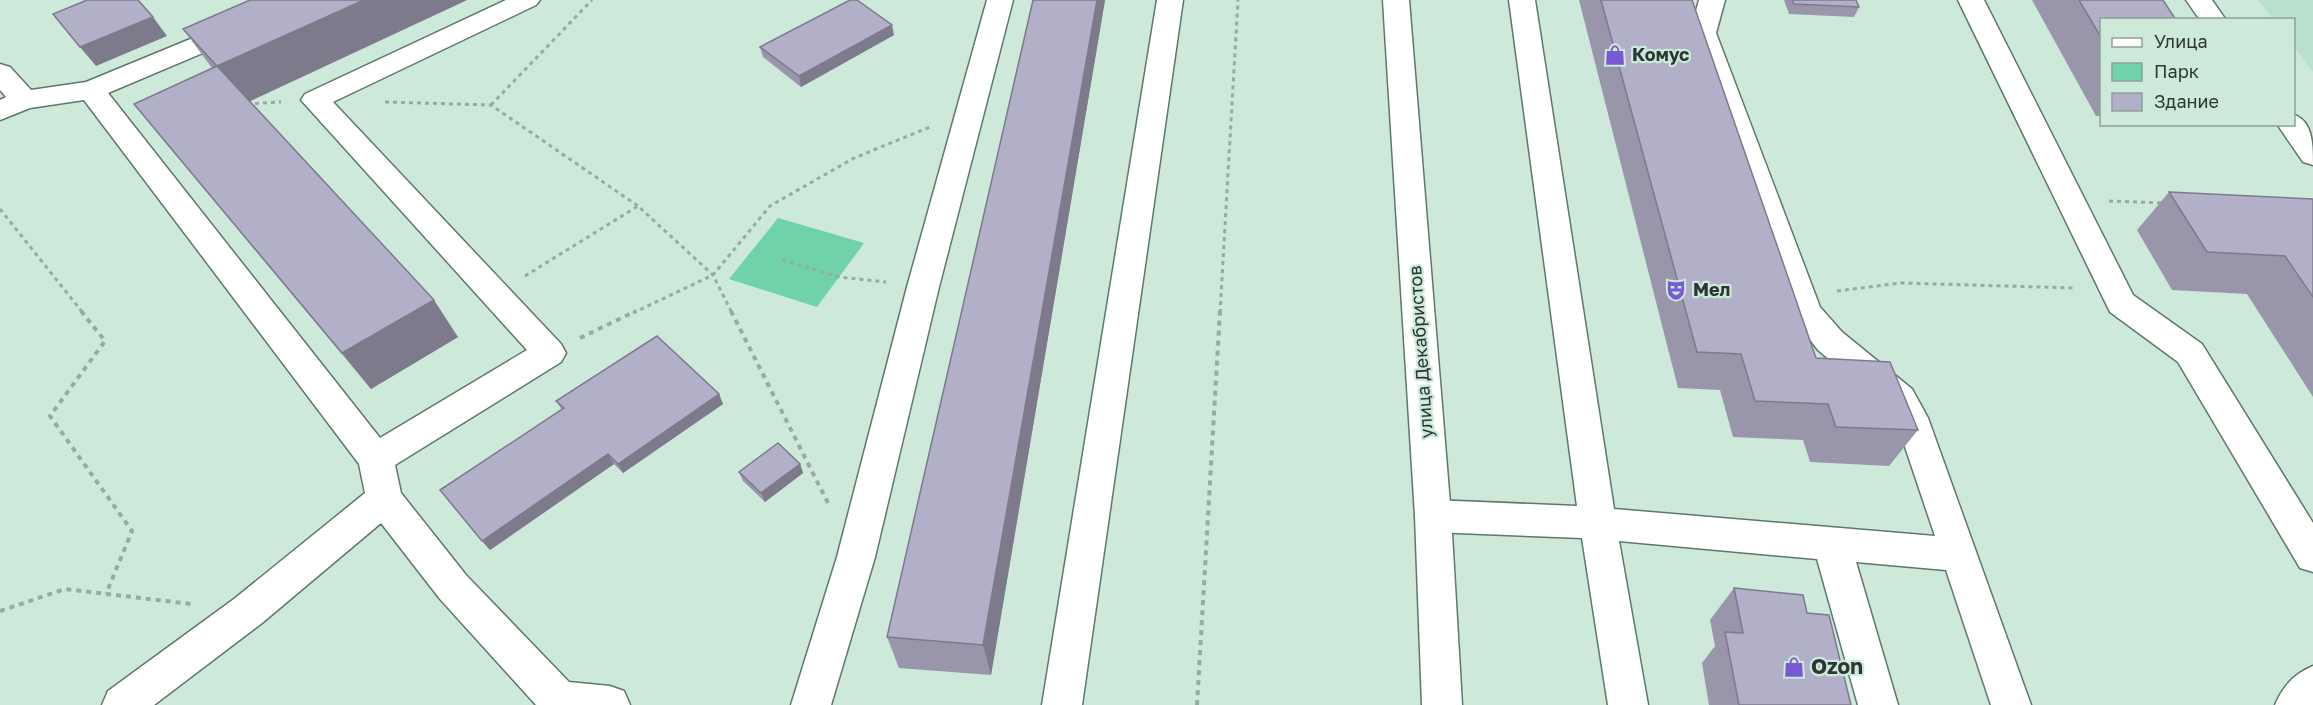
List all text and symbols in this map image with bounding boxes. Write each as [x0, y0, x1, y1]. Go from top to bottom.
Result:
legend [2100, 18, 2295, 126]
text: Улица [2154, 30, 2208, 52]
shop icon: Комус [1603, 43, 1627, 67]
place label: Комус [1632, 43, 1689, 65]
text: Парк [2154, 60, 2199, 82]
text: Здание [2154, 90, 2219, 112]
street label: улица Декабристов [1403, 265, 1437, 439]
theatre icon: Мел [1664, 278, 1688, 302]
place label: Мел [1693, 278, 1730, 300]
place label: Ozon [1811, 653, 1863, 679]
shop icon: Ozon [1782, 655, 1806, 679]

